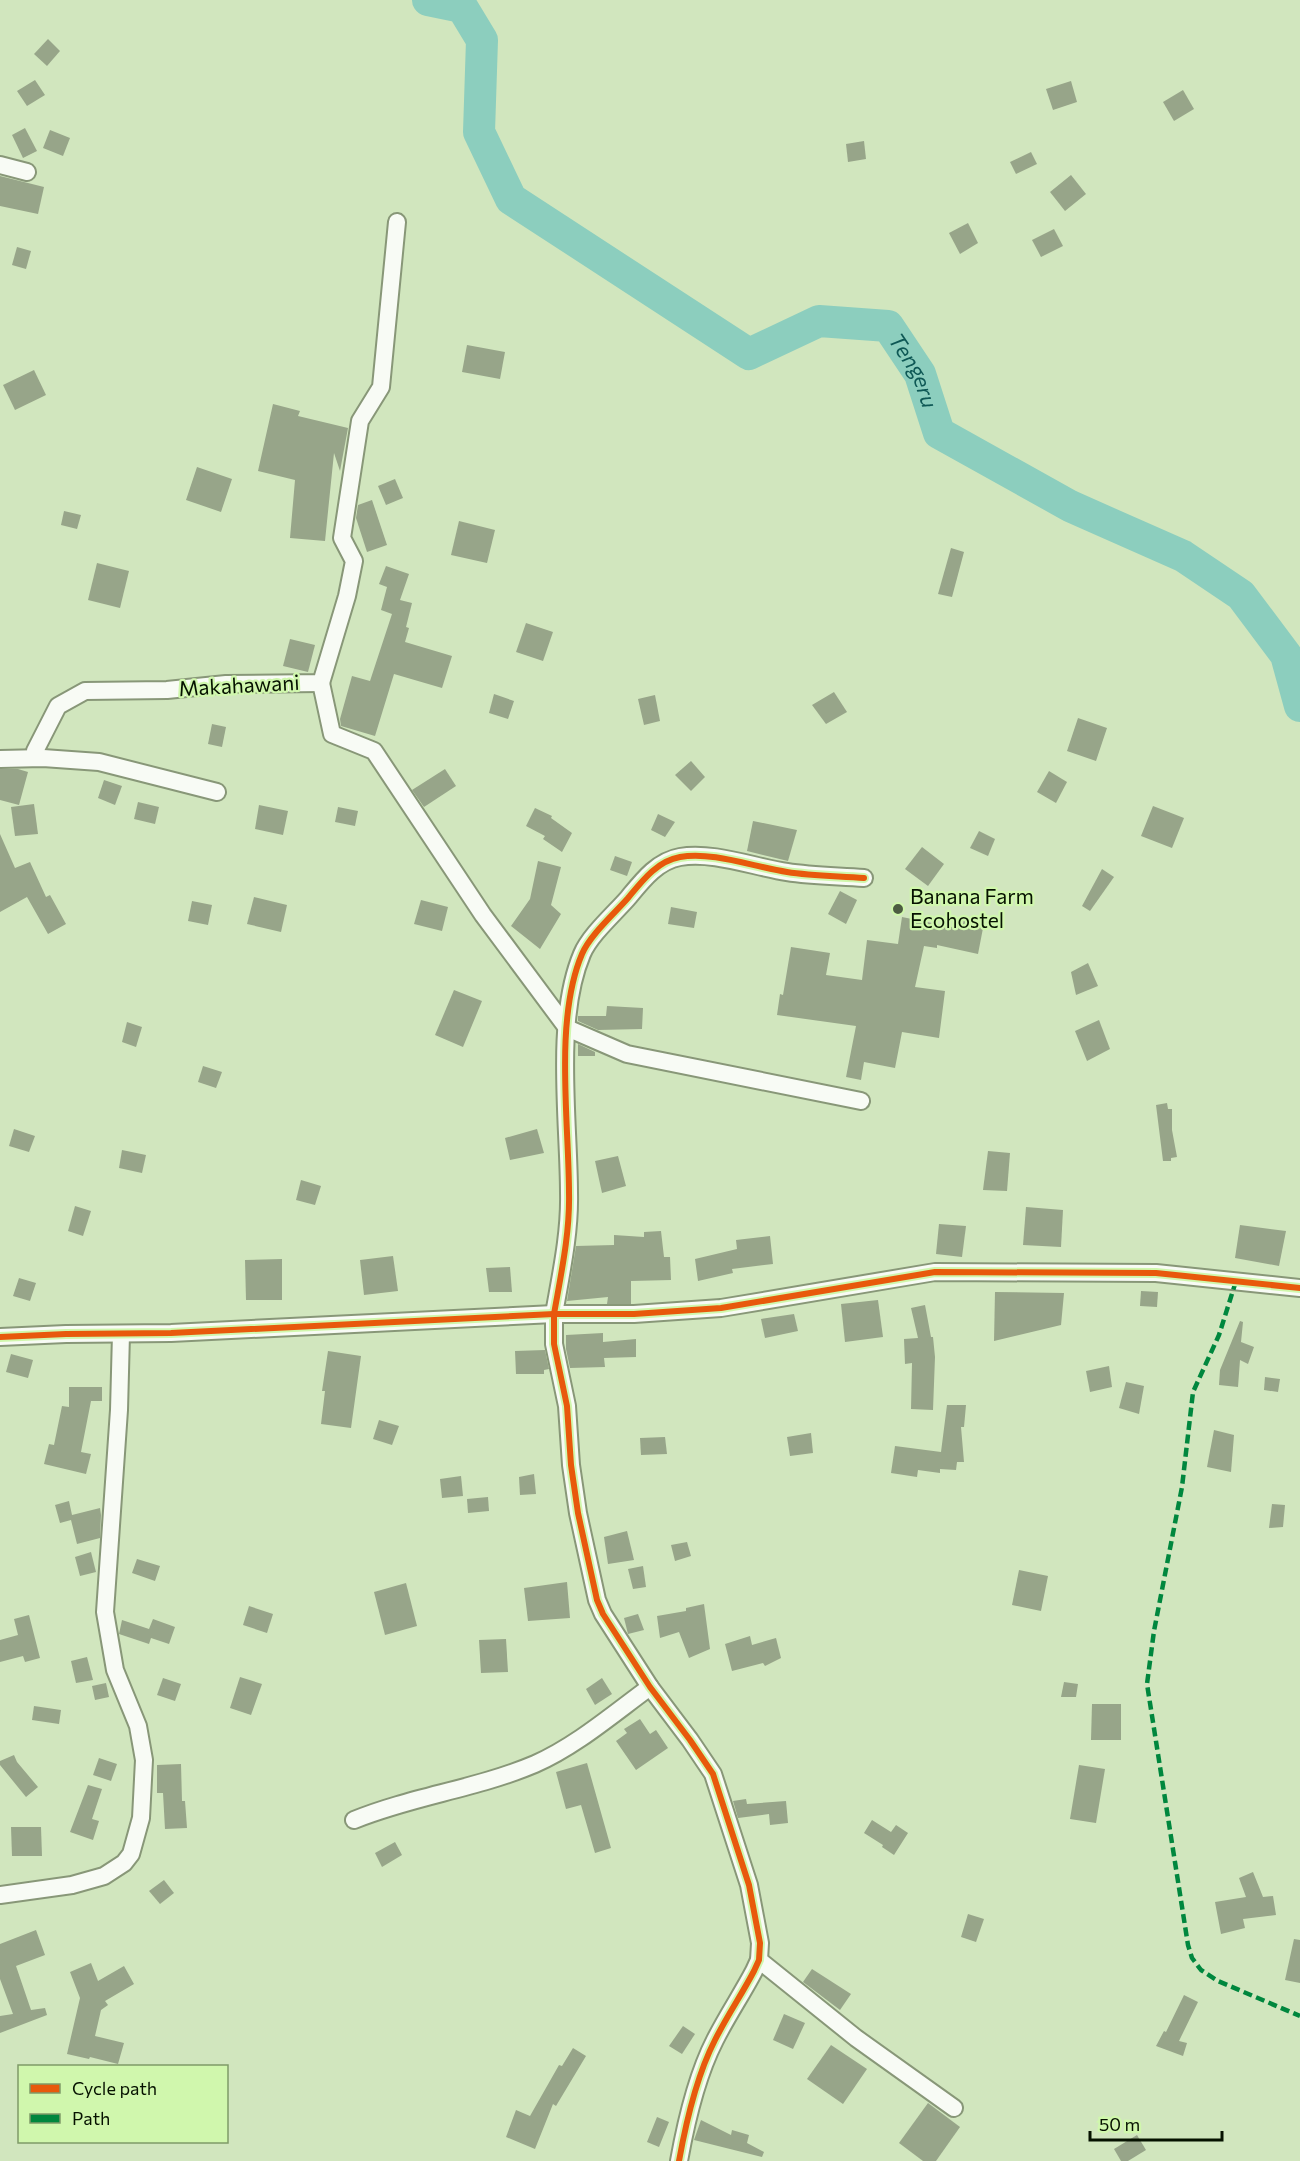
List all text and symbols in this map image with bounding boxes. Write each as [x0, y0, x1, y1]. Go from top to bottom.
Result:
water label: Tengeru [883, 328, 944, 411]
street label: Makahawani [178, 669, 300, 700]
place label: Banana Farm Ecohostel [910, 883, 1034, 932]
marker: Banana Farm Ecohostel [891, 902, 905, 916]
legend [18, 2065, 228, 2143]
text: Cycle path [72, 2077, 157, 2099]
scale bar [1090, 2104, 1222, 2142]
text: Path [72, 2107, 110, 2129]
text: 50 m [1099, 2113, 1140, 2135]

